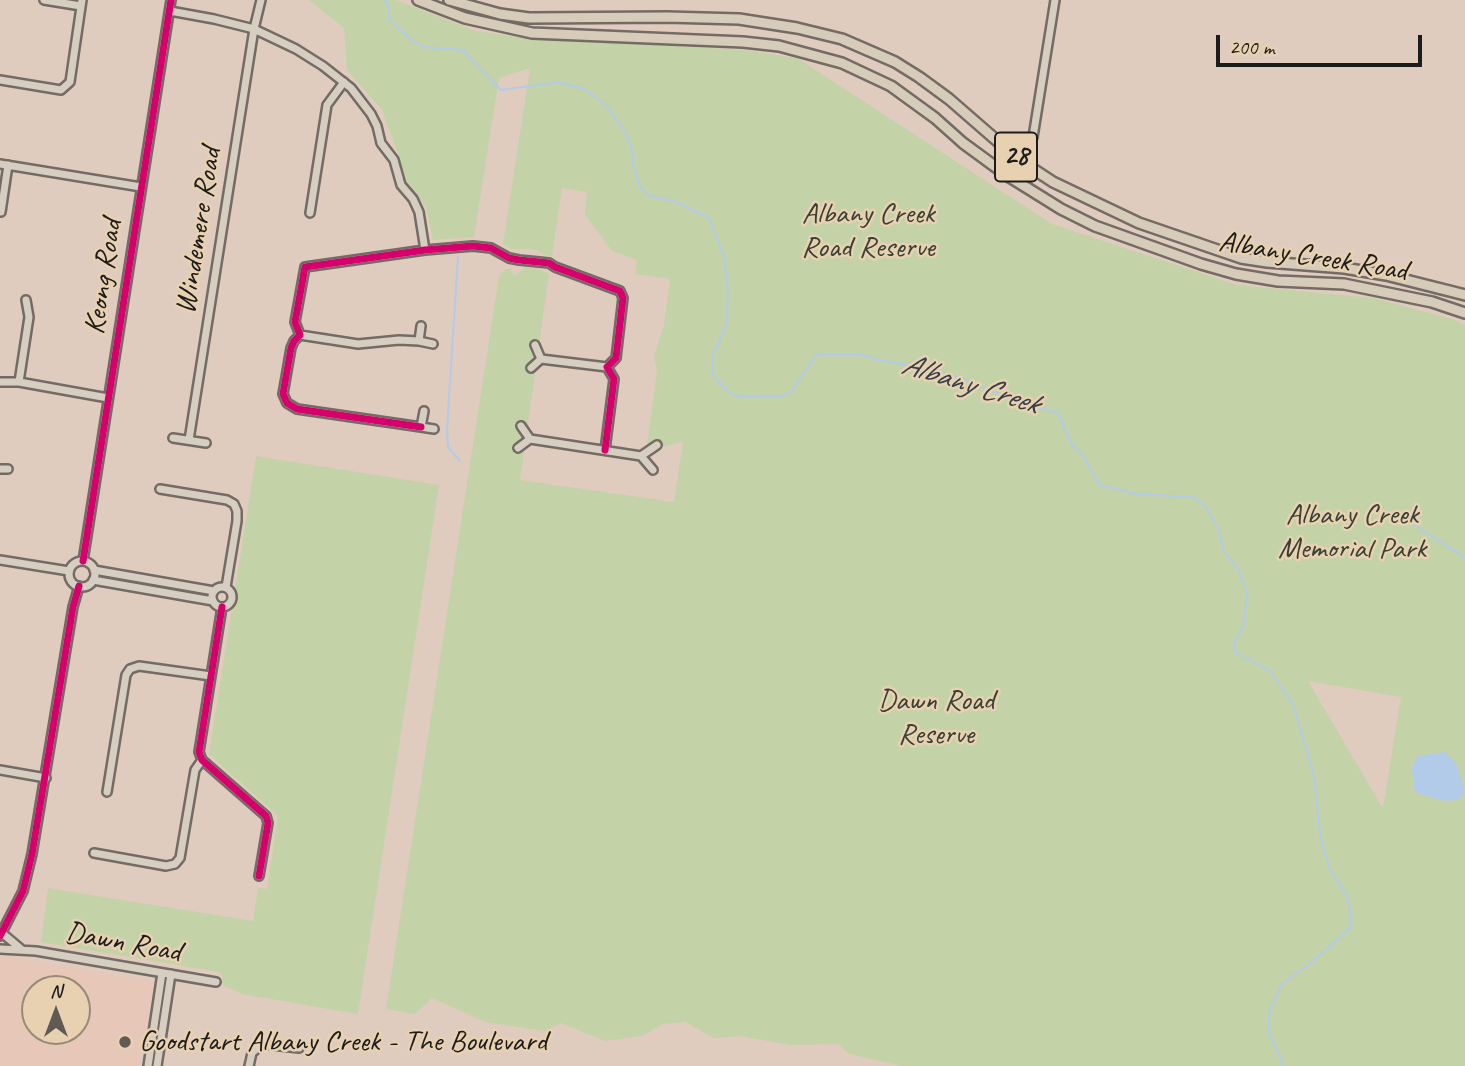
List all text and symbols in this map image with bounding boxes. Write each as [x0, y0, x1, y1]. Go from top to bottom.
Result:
scale bar [1220, 21, 1426, 65]
text: 200 m [1229, 34, 1274, 60]
road number: 28 [995, 132, 1037, 182]
street label: Windemere Road [168, 145, 230, 317]
park label: Albany Creek Road Reserve [801, 196, 935, 266]
street label: Keong Road [77, 217, 131, 337]
street label: Albany Creek Road [1216, 224, 1410, 290]
water label: Albany Creek [897, 346, 1043, 424]
park label: Albany Creek Memorial Park [1278, 497, 1426, 568]
park label: Dawn Road Reserve [878, 683, 994, 754]
street label: Dawn Road [62, 915, 184, 971]
north arrow [21, 975, 91, 1045]
text: N [50, 979, 62, 1003]
place label: Goodstart Albany Creek - The Boulevard [139, 1024, 547, 1060]
marker: Goodstart Albany Creek - The Boulevard [117, 1034, 133, 1050]

